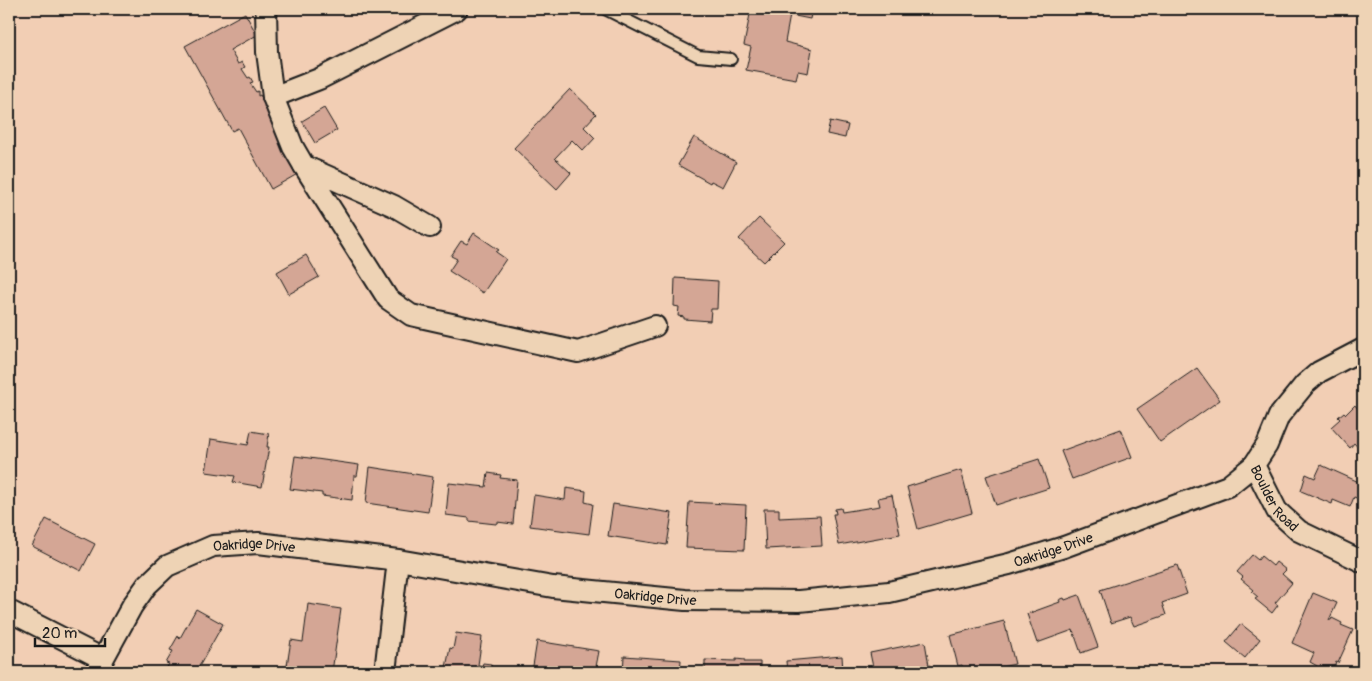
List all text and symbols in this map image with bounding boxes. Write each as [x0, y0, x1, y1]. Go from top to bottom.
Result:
street label: Boulder Road [1247, 462, 1302, 535]
street label: Oakridge Drive [1012, 528, 1095, 571]
street label: Oakridge Drive [212, 534, 296, 556]
street label: Oakridge Drive [613, 585, 697, 609]
scale bar [35, 616, 105, 648]
text: 20 m [42, 624, 77, 643]

